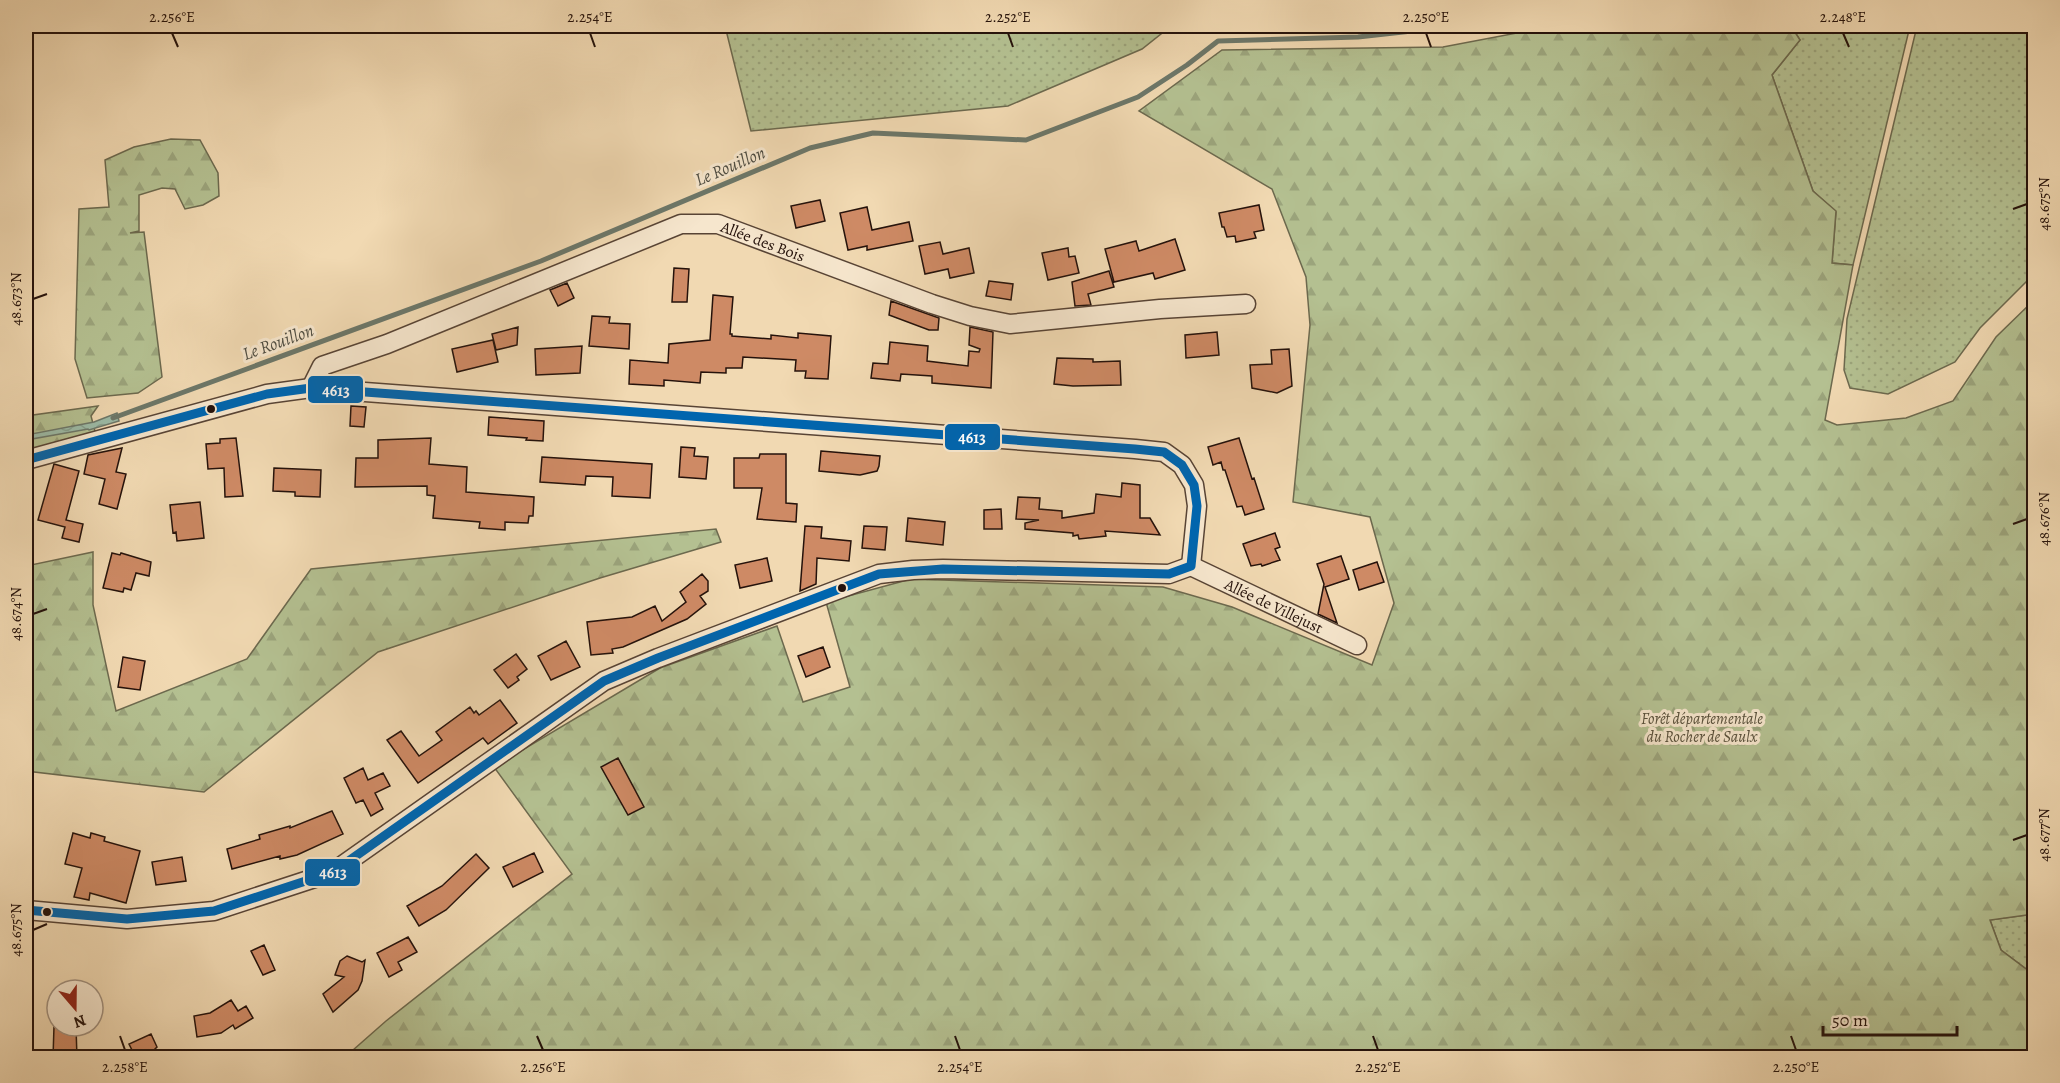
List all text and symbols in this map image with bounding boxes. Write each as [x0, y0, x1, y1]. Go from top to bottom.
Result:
text: 2.256°E [149, 7, 195, 27]
text: 2.254°E [567, 7, 613, 27]
text: 2.252°E [985, 7, 1031, 27]
text: 2.250°E [1403, 7, 1449, 27]
text: 2.248°E [1820, 7, 1866, 27]
water label: Le Rouillon [691, 140, 769, 192]
text: 48.675°N [2034, 177, 2054, 231]
street label: Allée des Bois [717, 216, 808, 268]
text: 48.673°N [6, 272, 26, 326]
water label: Le Rouillon [239, 318, 317, 366]
line badge: 4613 [307, 375, 364, 404]
text: 4613 [322, 380, 350, 402]
unlabelled marker [205, 403, 217, 415]
line badge: 4613 [944, 423, 1001, 451]
text: 4613 [958, 427, 986, 449]
text: 48.676°N [2034, 492, 2054, 546]
street label: Allée de Villejust [1220, 573, 1326, 639]
unlabelled marker [836, 582, 848, 594]
text: 48.674°N [6, 587, 26, 641]
park label: Forêt départementale du Rocher de Saulx [1641, 708, 1763, 748]
text: 48.677°N [2034, 808, 2054, 862]
line badge: 4613 [304, 858, 361, 887]
text: 4613 [319, 862, 347, 884]
text: 48.675°N [6, 903, 26, 957]
unlabelled marker [41, 906, 53, 918]
north arrow [45, 978, 105, 1038]
scale bar [1823, 999, 1956, 1037]
text: 50 m [1832, 1008, 1868, 1032]
text: N [70, 1009, 89, 1034]
text: 2.258°E [102, 1057, 148, 1077]
text: 2.256°E [520, 1057, 566, 1077]
text: 2.254°E [937, 1057, 983, 1077]
text: 2.252°E [1355, 1057, 1401, 1077]
text: 2.250°E [1773, 1057, 1819, 1077]

